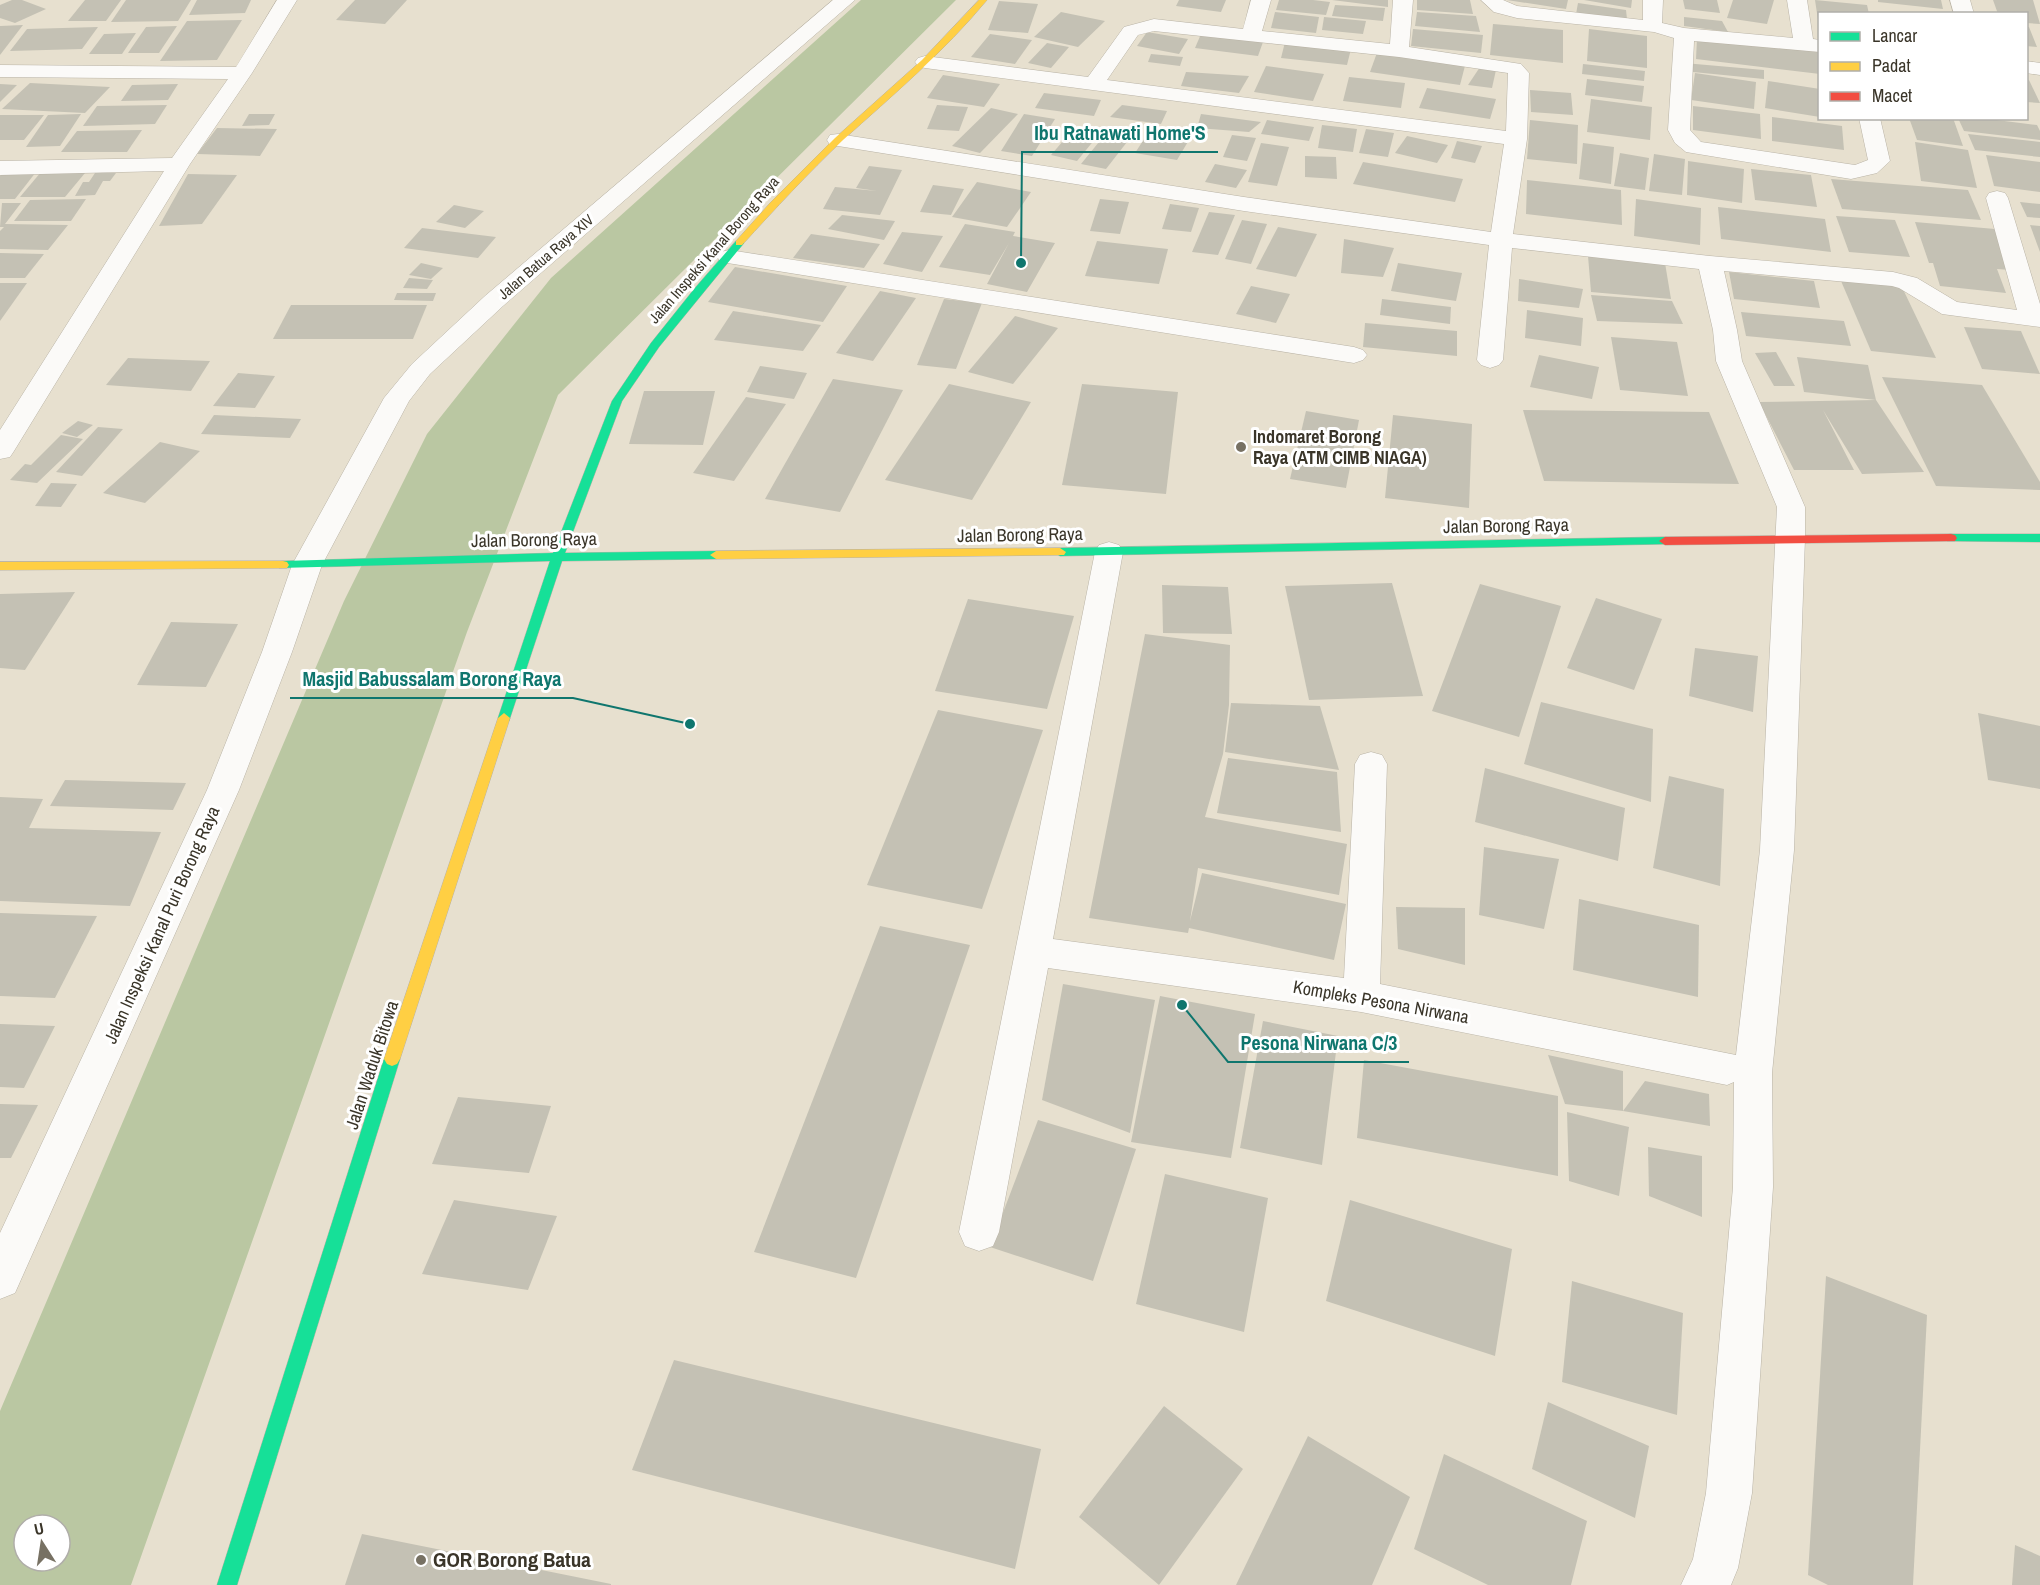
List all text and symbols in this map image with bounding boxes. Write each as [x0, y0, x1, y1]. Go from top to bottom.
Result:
legend [1818, 12, 2028, 120]
text: Lancar [1872, 23, 1917, 48]
text: Padat [1872, 53, 1911, 78]
text: Macet [1872, 83, 1912, 108]
callout: Ibu Ratnawati Home'S [1022, 114, 1218, 152]
text: Ibu Ratnawati Home'S [1034, 119, 1206, 146]
street label: Jalan Inspeksi Kanal Borong Raya [644, 171, 784, 328]
street label: Jalan Batua Raya XIV [493, 209, 599, 304]
place label: Indomaret Borong Raya (ATM CIMB NIAGA) [1253, 424, 1427, 470]
marker: Indomaret Borong Raya (ATM CIMB NIAGA) [1234, 440, 1248, 454]
street label: Jalan Borong Raya [1443, 512, 1569, 539]
street label: Jalan Borong Raya [957, 521, 1083, 548]
street label: Jalan Borong Raya [471, 526, 597, 553]
callout: Masjid Babussalam Borong Raya [290, 660, 573, 698]
text: Masjid Babussalam Borong Raya [303, 665, 561, 692]
street label: Jalan Inspeksi Kanal Puri Borong Raya [98, 802, 225, 1048]
street label: Kompleks Pesona Nirwana [1291, 974, 1471, 1029]
street label: Jalan Waduk Bitowa [339, 997, 404, 1132]
callout: Pesona Nirwana C/3 [1228, 1024, 1409, 1062]
text: Pesona Nirwana C/3 [1241, 1029, 1397, 1056]
north arrow [12, 1513, 72, 1573]
text: U [32, 1517, 46, 1540]
place label: GOR Borong Batua [433, 1545, 591, 1574]
marker: GOR Borong Batua [414, 1553, 428, 1567]

